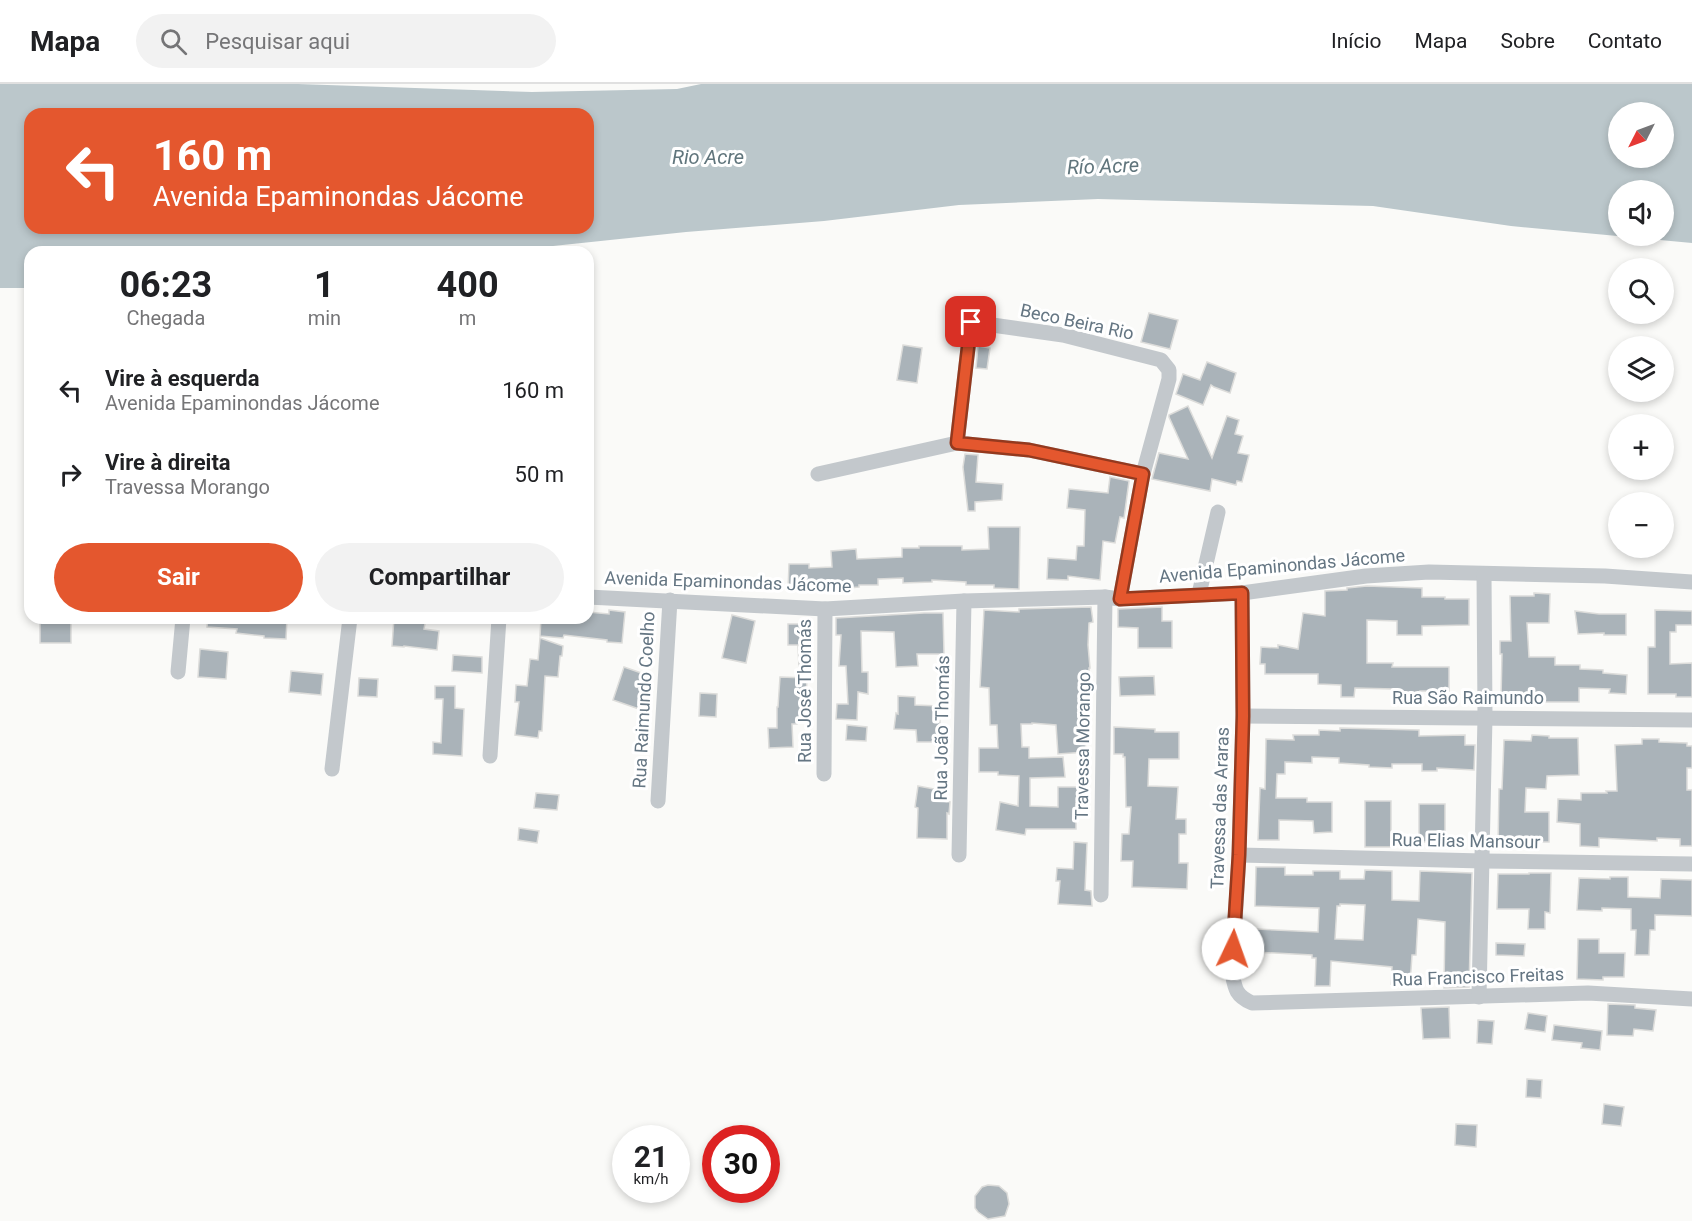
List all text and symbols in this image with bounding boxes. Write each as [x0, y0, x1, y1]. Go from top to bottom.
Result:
search box [136, 14, 556, 68]
text: Mapa [30, 25, 100, 58]
icon: search [157, 25, 190, 58]
text: Pesquisar aqui [205, 29, 350, 54]
text: Início [1331, 29, 1382, 53]
text: Mapa [1415, 29, 1468, 53]
text: Sobre [1501, 29, 1555, 53]
text: Contato [1588, 29, 1662, 53]
north arrow [1608, 102, 1674, 168]
map controls [1608, 102, 1674, 558]
text: 160 m [153, 131, 272, 180]
icon: left [54, 132, 132, 210]
water label: Rio Acre [672, 145, 744, 169]
water label: Río Acre [1066, 153, 1140, 179]
button: sound [1608, 180, 1674, 246]
text: Avenida Epaminondas Jácome [153, 181, 524, 213]
button: search [1608, 258, 1674, 324]
text: 06:23 [119, 264, 212, 306]
text: 1 [314, 264, 335, 306]
text: 400 [437, 264, 499, 306]
pin [945, 296, 996, 347]
street label: Beco Beira Rio [1018, 299, 1136, 344]
icon: arrive [954, 305, 987, 338]
text: Chegada [126, 306, 205, 330]
text: min [308, 306, 341, 330]
text: m [459, 306, 476, 330]
button: layers [1608, 336, 1674, 402]
text: Vire à esquerda [105, 366, 259, 391]
icon: left [54, 374, 87, 407]
text: 160 m [502, 378, 564, 403]
text: Avenida Epaminondas Jácome [105, 391, 380, 415]
button: + [1608, 414, 1674, 480]
text: Vire à direita [105, 450, 231, 475]
icon: right [54, 458, 87, 491]
text: 50 m [515, 462, 564, 487]
text: Travessa Morango [105, 475, 270, 499]
button: − [1608, 492, 1674, 558]
button: Sair [54, 543, 303, 612]
button: Compartilhar [315, 543, 564, 612]
street label: Avenida Epaminondas Jácome [1158, 544, 1406, 587]
street label: Avenida Epaminondas Jácome [604, 567, 852, 596]
street label: Rua Raimundo Coelho [628, 611, 659, 789]
street label: Rua José Thomás [794, 619, 815, 763]
street label: Rua João Thomás [930, 655, 953, 801]
street label: Travessa Morango [1071, 672, 1094, 820]
street label: Rua São Raimundo [1392, 687, 1544, 708]
street label: Travessa das Araras [1206, 727, 1233, 889]
street label: Rua Elias Mansour [1391, 829, 1541, 852]
position arrow [1201, 917, 1265, 981]
street label: Rua Francisco Freitas [1392, 963, 1564, 990]
speed limit sign: 30 [702, 1125, 780, 1203]
text: 21 [634, 1139, 668, 1174]
text: km/h [633, 1170, 669, 1188]

